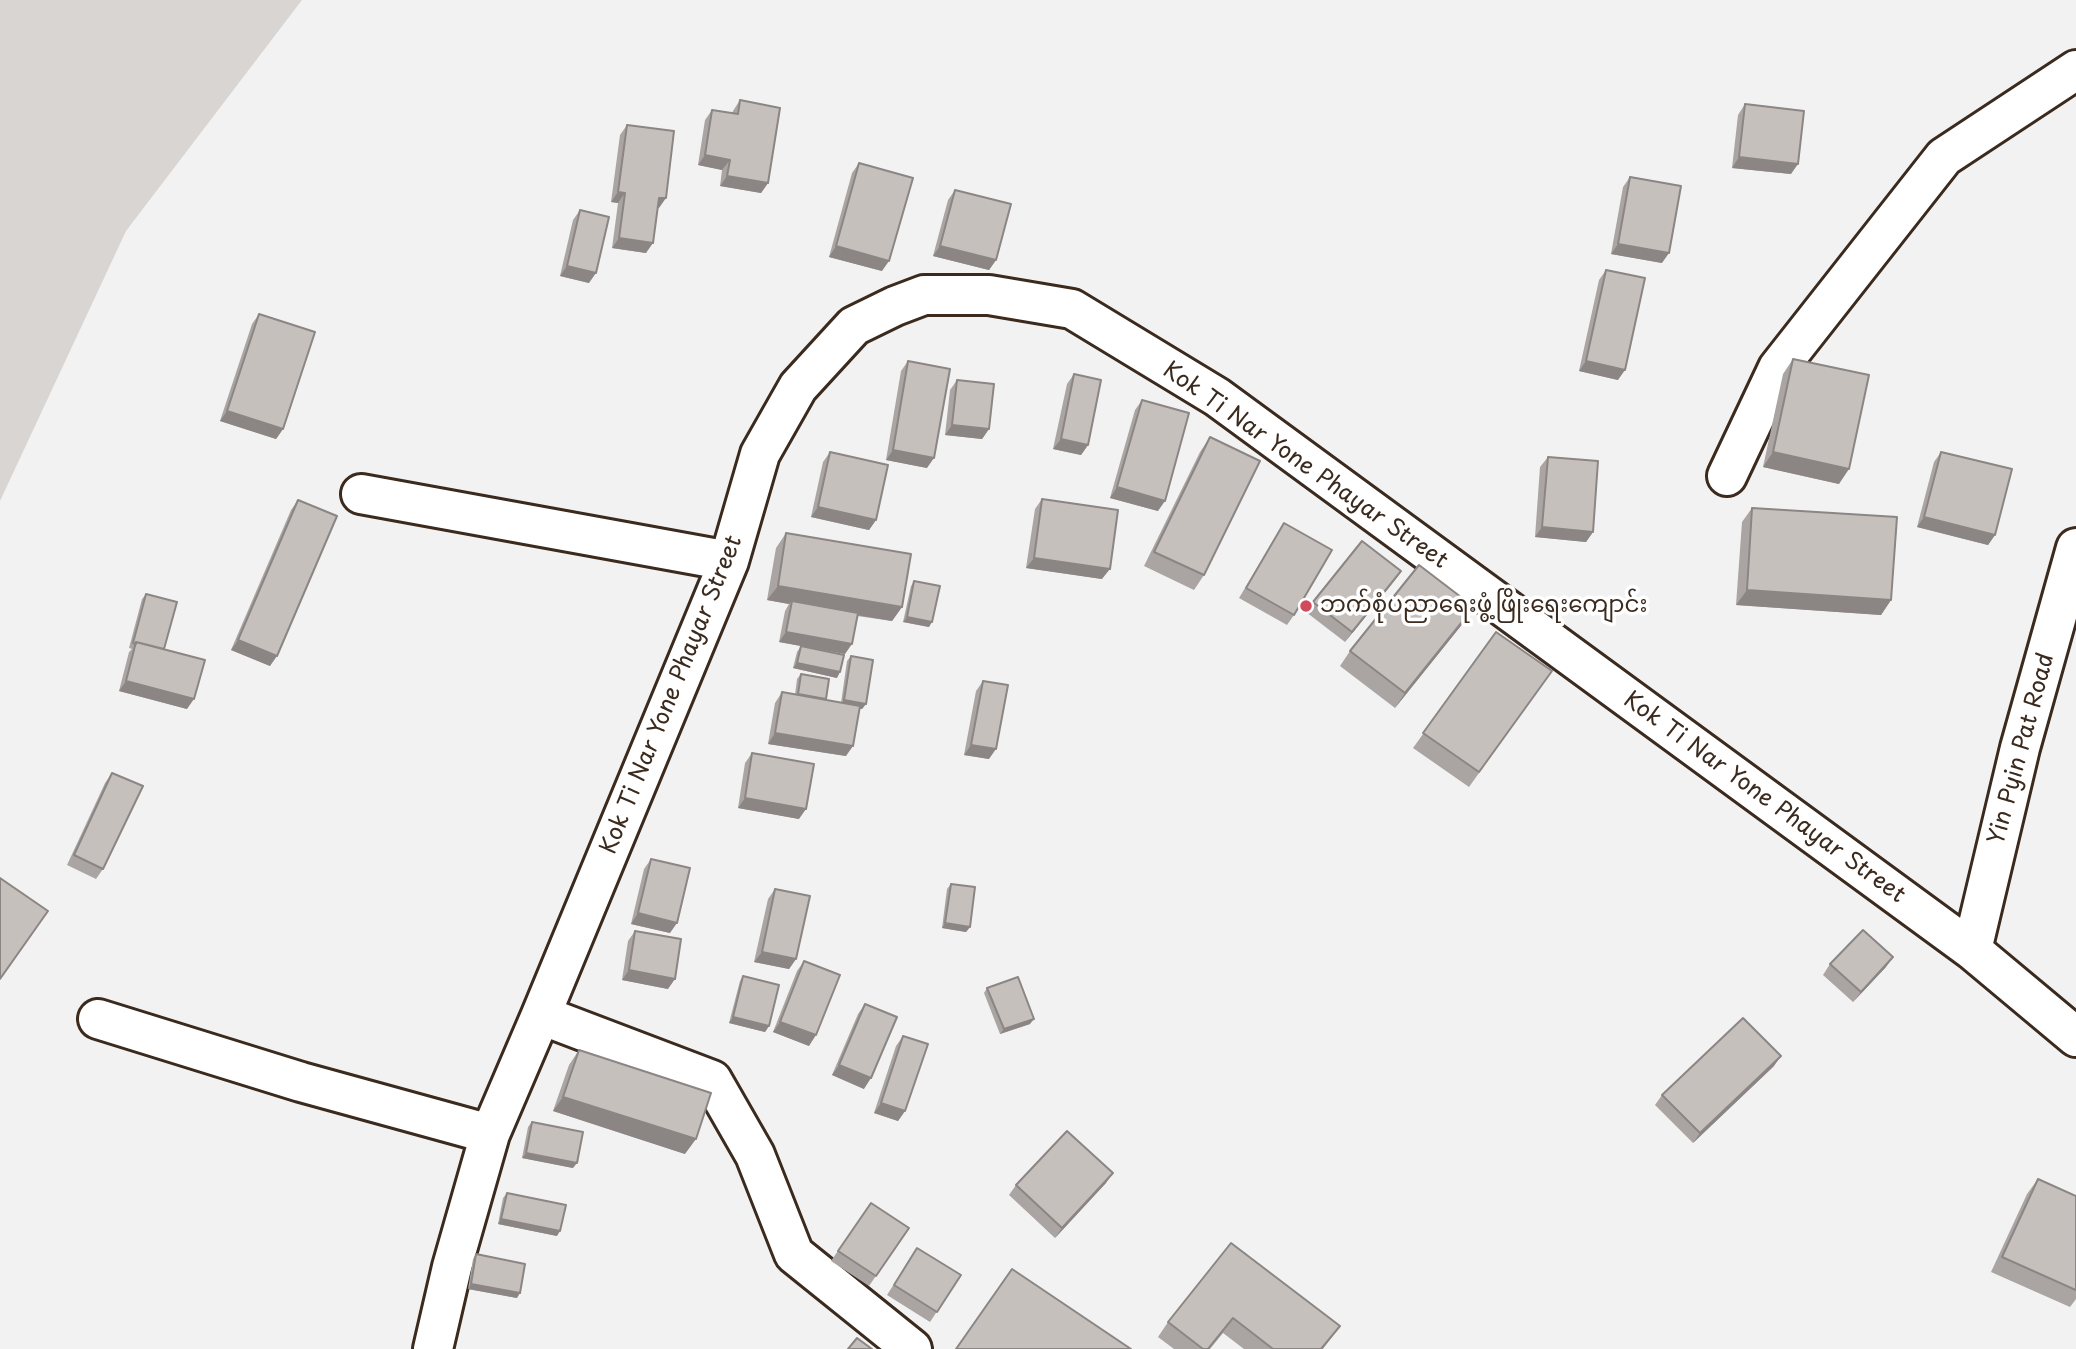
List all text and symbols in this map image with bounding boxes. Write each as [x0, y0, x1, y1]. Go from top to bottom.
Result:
street label: Kok Ti Nar Yone Phayar Street [1157, 357, 1453, 575]
street label: Kok Ti Nar Yone Phayar Street [595, 532, 749, 858]
place label: ဘက်စုံပညာရေးဖွံ့ဖြိုးရေးကျောင်း [1320, 592, 1647, 620]
marker: ဘက်စုံပညာရေးဖွံ့ဖြိုးရေးကျောင်း [1298, 598, 1314, 614]
street label: Yin Pyin Pat Road [1983, 650, 2061, 848]
street label: Kok Ti Nar Yone Phayar Street [1618, 687, 1910, 909]

